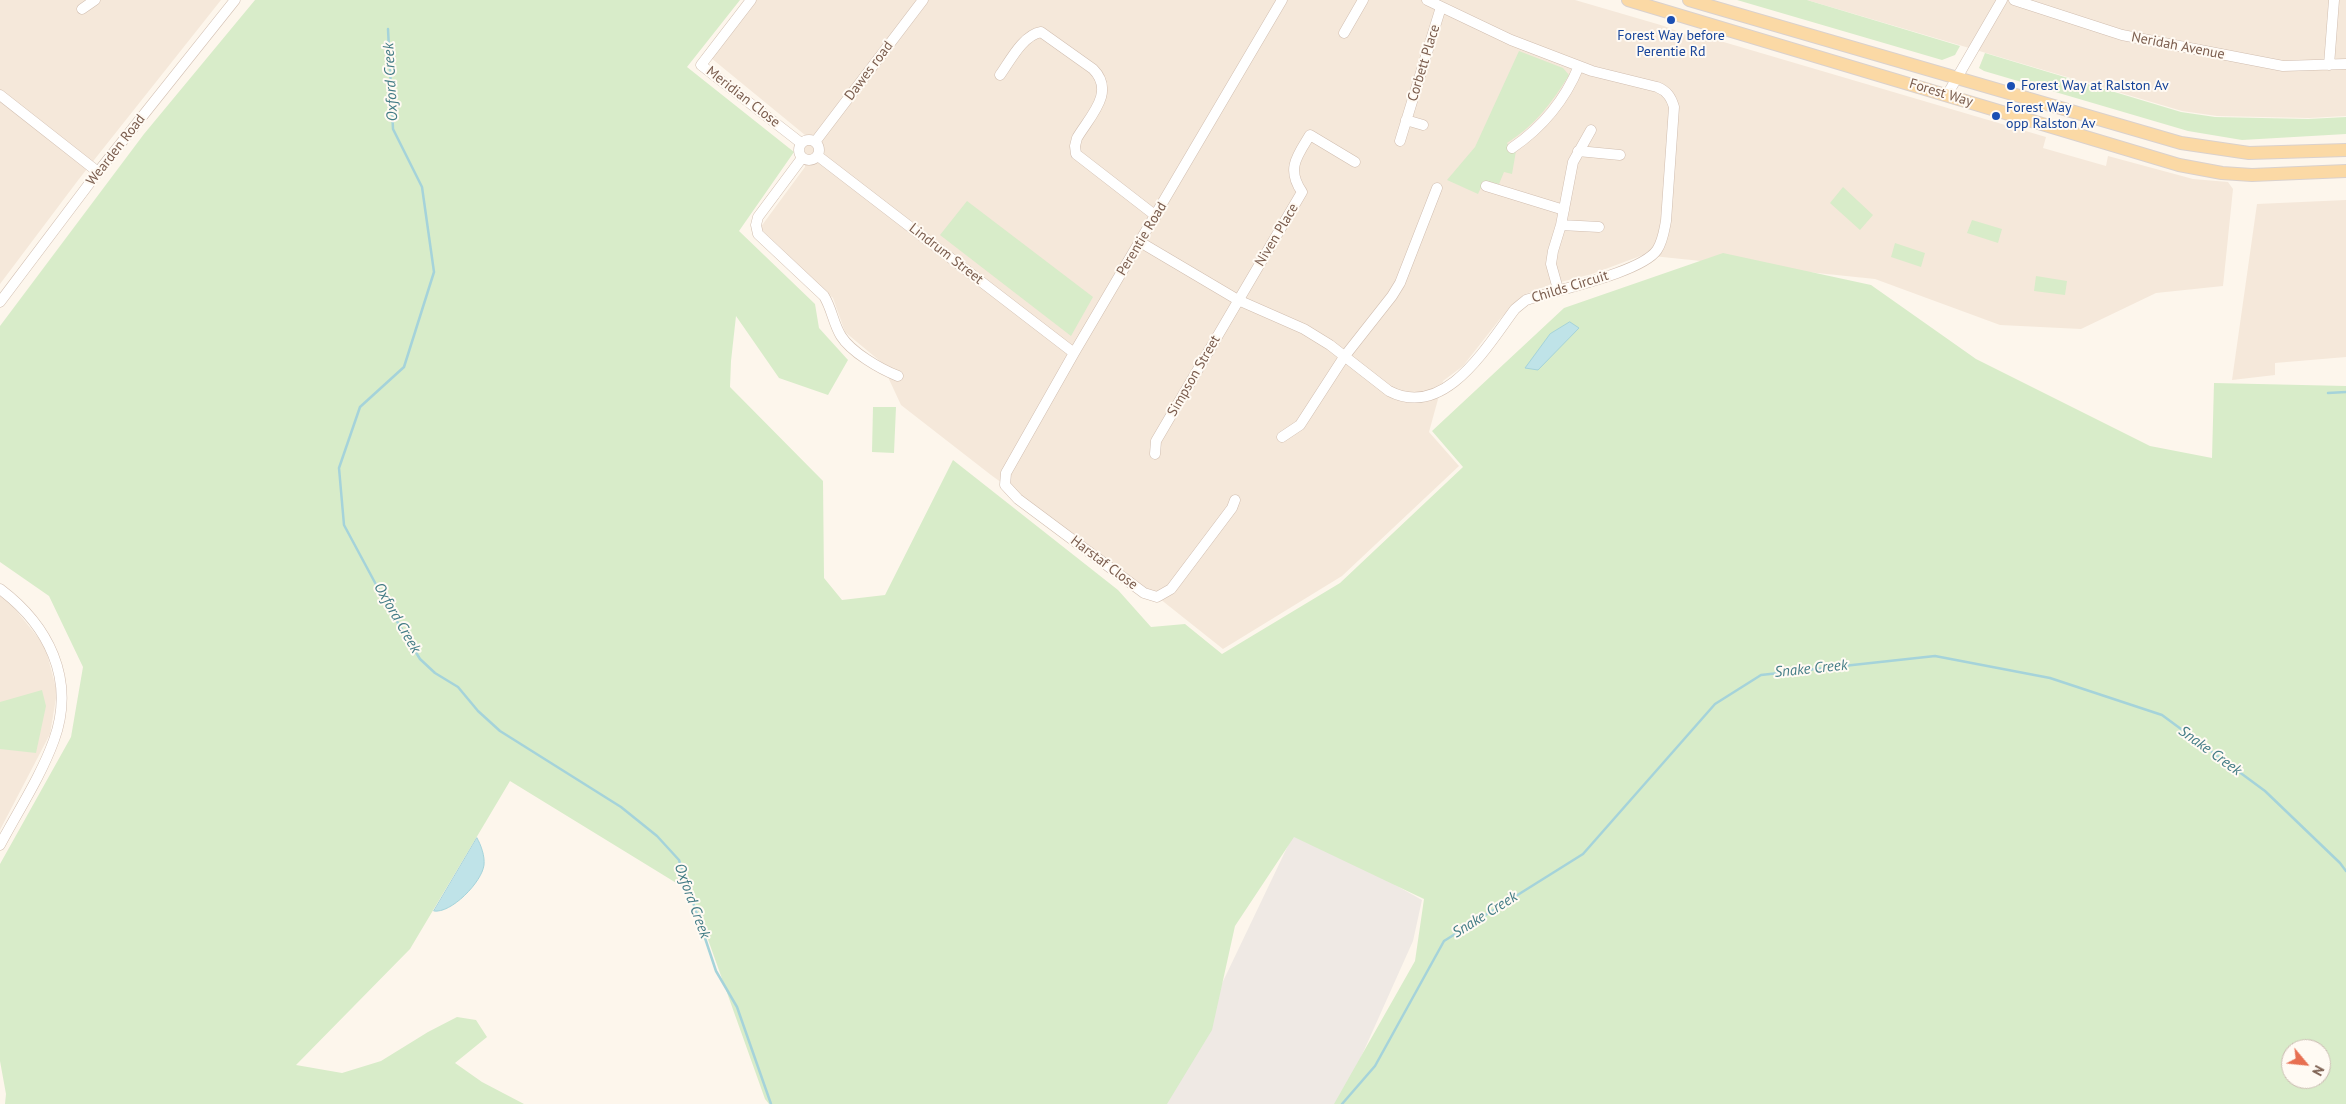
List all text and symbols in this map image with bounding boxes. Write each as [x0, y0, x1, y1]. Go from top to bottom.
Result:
marker: Forest Way before Perentie Rd [1665, 14, 1677, 26]
street label: Corbett Place [1404, 22, 1444, 104]
place label: Forest Way before Perentie Rd [1617, 28, 1725, 60]
street label: Neridah Avenue [2130, 29, 2226, 63]
street label: Dawes road [841, 38, 897, 104]
water label: Oxford Creek [380, 42, 402, 122]
street label: Meridian Close [703, 63, 783, 131]
street label: Forest Way [1907, 75, 1975, 111]
place label: Forest Way at Ralston Av [2021, 78, 2169, 94]
marker: Forest Way at Ralston Av [2005, 80, 2017, 92]
place label: Forest Way opp Ralston Av [2006, 100, 2095, 132]
marker: Forest Way opp Ralston Av [1990, 110, 2002, 122]
street label: Wearden Road [83, 111, 149, 189]
street label: Perentie Road [1113, 199, 1171, 279]
street label: Niven Place [1252, 201, 1302, 269]
street label: Lindrum Street [906, 220, 986, 288]
street label: Childs Circuit [1530, 267, 1610, 307]
street label: Simpson Street [1164, 333, 1224, 419]
street label: Harstaf Close [1067, 532, 1141, 594]
water label: Oxford Creek [370, 580, 424, 656]
water label: Snake Creek [1774, 656, 1848, 682]
water label: Snake Creek [2175, 722, 2245, 780]
water label: Oxford Creek [670, 861, 714, 941]
water label: Snake Creek [1449, 888, 1521, 942]
north arrow [2281, 1039, 2331, 1089]
text: N [2308, 1062, 2328, 1079]

